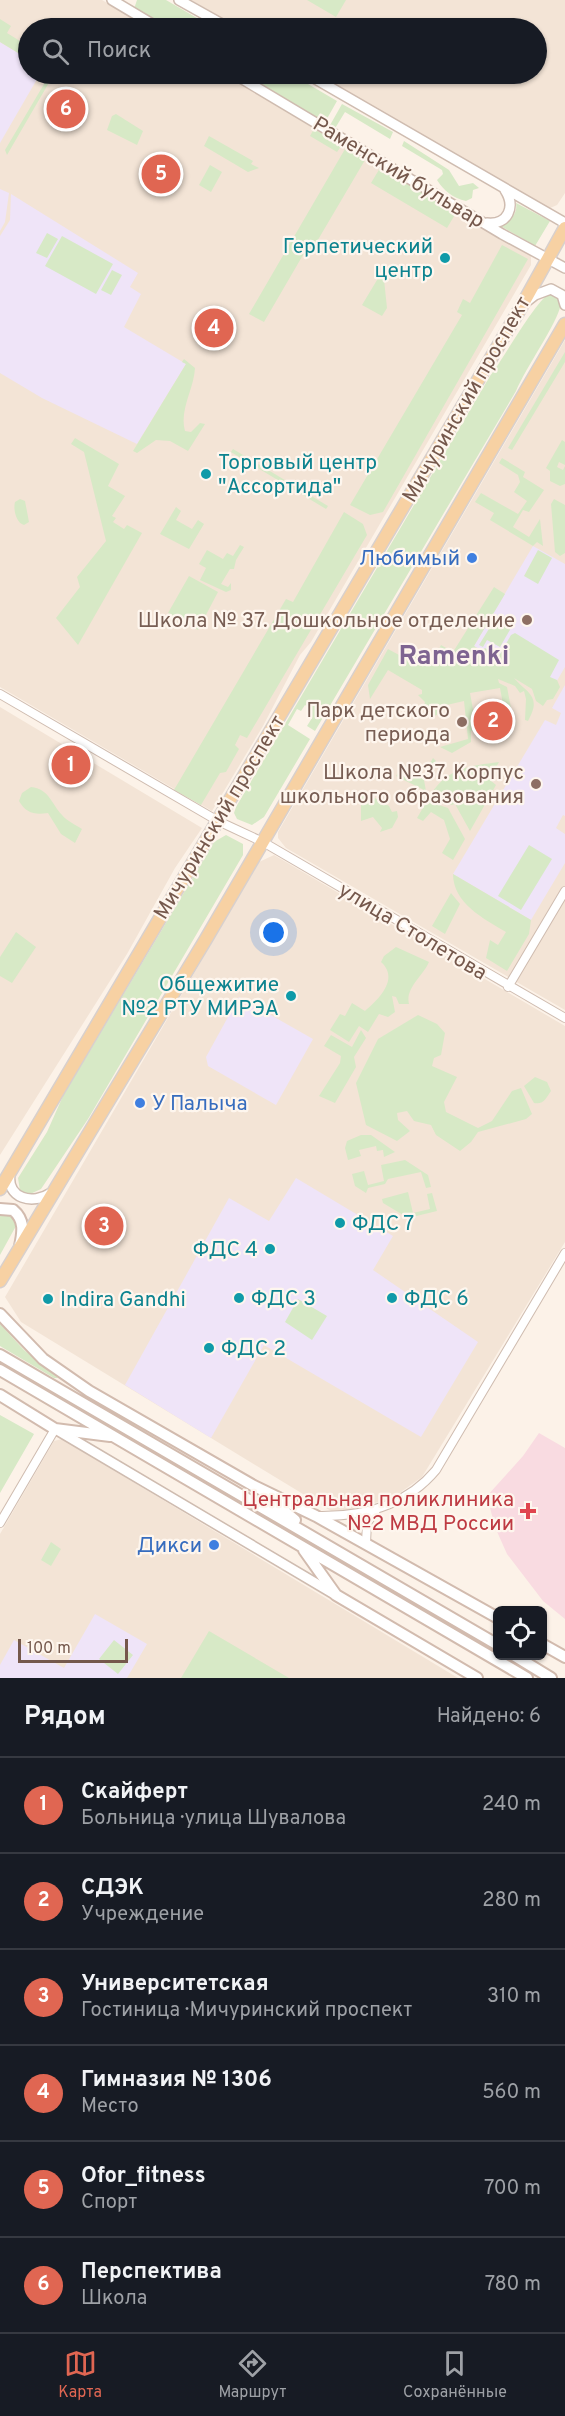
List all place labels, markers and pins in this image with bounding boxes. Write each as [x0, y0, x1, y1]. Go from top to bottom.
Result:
pin: 6 [46, 86, 86, 132]
pin: 5 [142, 152, 180, 196]
place label: Герпетический центр [283, 234, 433, 285]
marker: Герпетический центр [438, 251, 452, 265]
pin: 4 [194, 306, 234, 350]
place label: Торговый центр "Ассортида" [218, 450, 377, 501]
marker: Торговый центр "Ассортида" [199, 467, 213, 481]
place label: Любимый [359, 546, 460, 573]
marker: Любимый [465, 551, 479, 565]
place label: Школа № 37. Дошкольное отделение [138, 608, 515, 635]
marker: Школа № 37. Дошкольное отделение [520, 613, 534, 627]
place label: Парк детского периода [306, 698, 450, 749]
pin: 2 [474, 698, 512, 744]
marker: Парк детского периода [455, 715, 469, 729]
pin: 1 [52, 742, 90, 788]
place label: Школа №37. Корпус школьного образования [280, 760, 524, 811]
marker: Школа №37. Корпус школьного образования [529, 777, 543, 791]
place label: Общежитие №2 РТУ МИРЭА [121, 972, 279, 1023]
marker: Общежитие №2 РТУ МИРЭА [284, 989, 298, 1003]
place label: У Палыча [152, 1091, 248, 1118]
marker: У Палыча [133, 1096, 147, 1110]
pin: 3 [84, 1204, 124, 1248]
place label: ФДС 7 [352, 1211, 414, 1238]
marker: ФДС 7 [333, 1216, 347, 1230]
place label: ФДС 4 [193, 1237, 258, 1264]
marker: ФДС 4 [263, 1242, 277, 1256]
place label: ФДС 3 [251, 1286, 316, 1313]
place label: ФДС 6 [404, 1286, 469, 1313]
place label: Indira Gandhi [60, 1287, 186, 1314]
marker: ФДС 3 [232, 1291, 246, 1305]
marker: ФДС 6 [385, 1291, 399, 1305]
marker: Indira Gandhi [41, 1292, 55, 1306]
place label: ФДС 2 [221, 1336, 286, 1363]
marker: ФДС 2 [202, 1341, 216, 1355]
place label: Центральная поликлиника №2 МВД России [242, 1487, 514, 1538]
marker: Центральная поликлиника №2 МВД России [519, 1502, 537, 1520]
place label: Дикси [137, 1533, 202, 1560]
marker: Дикси [207, 1538, 221, 1552]

